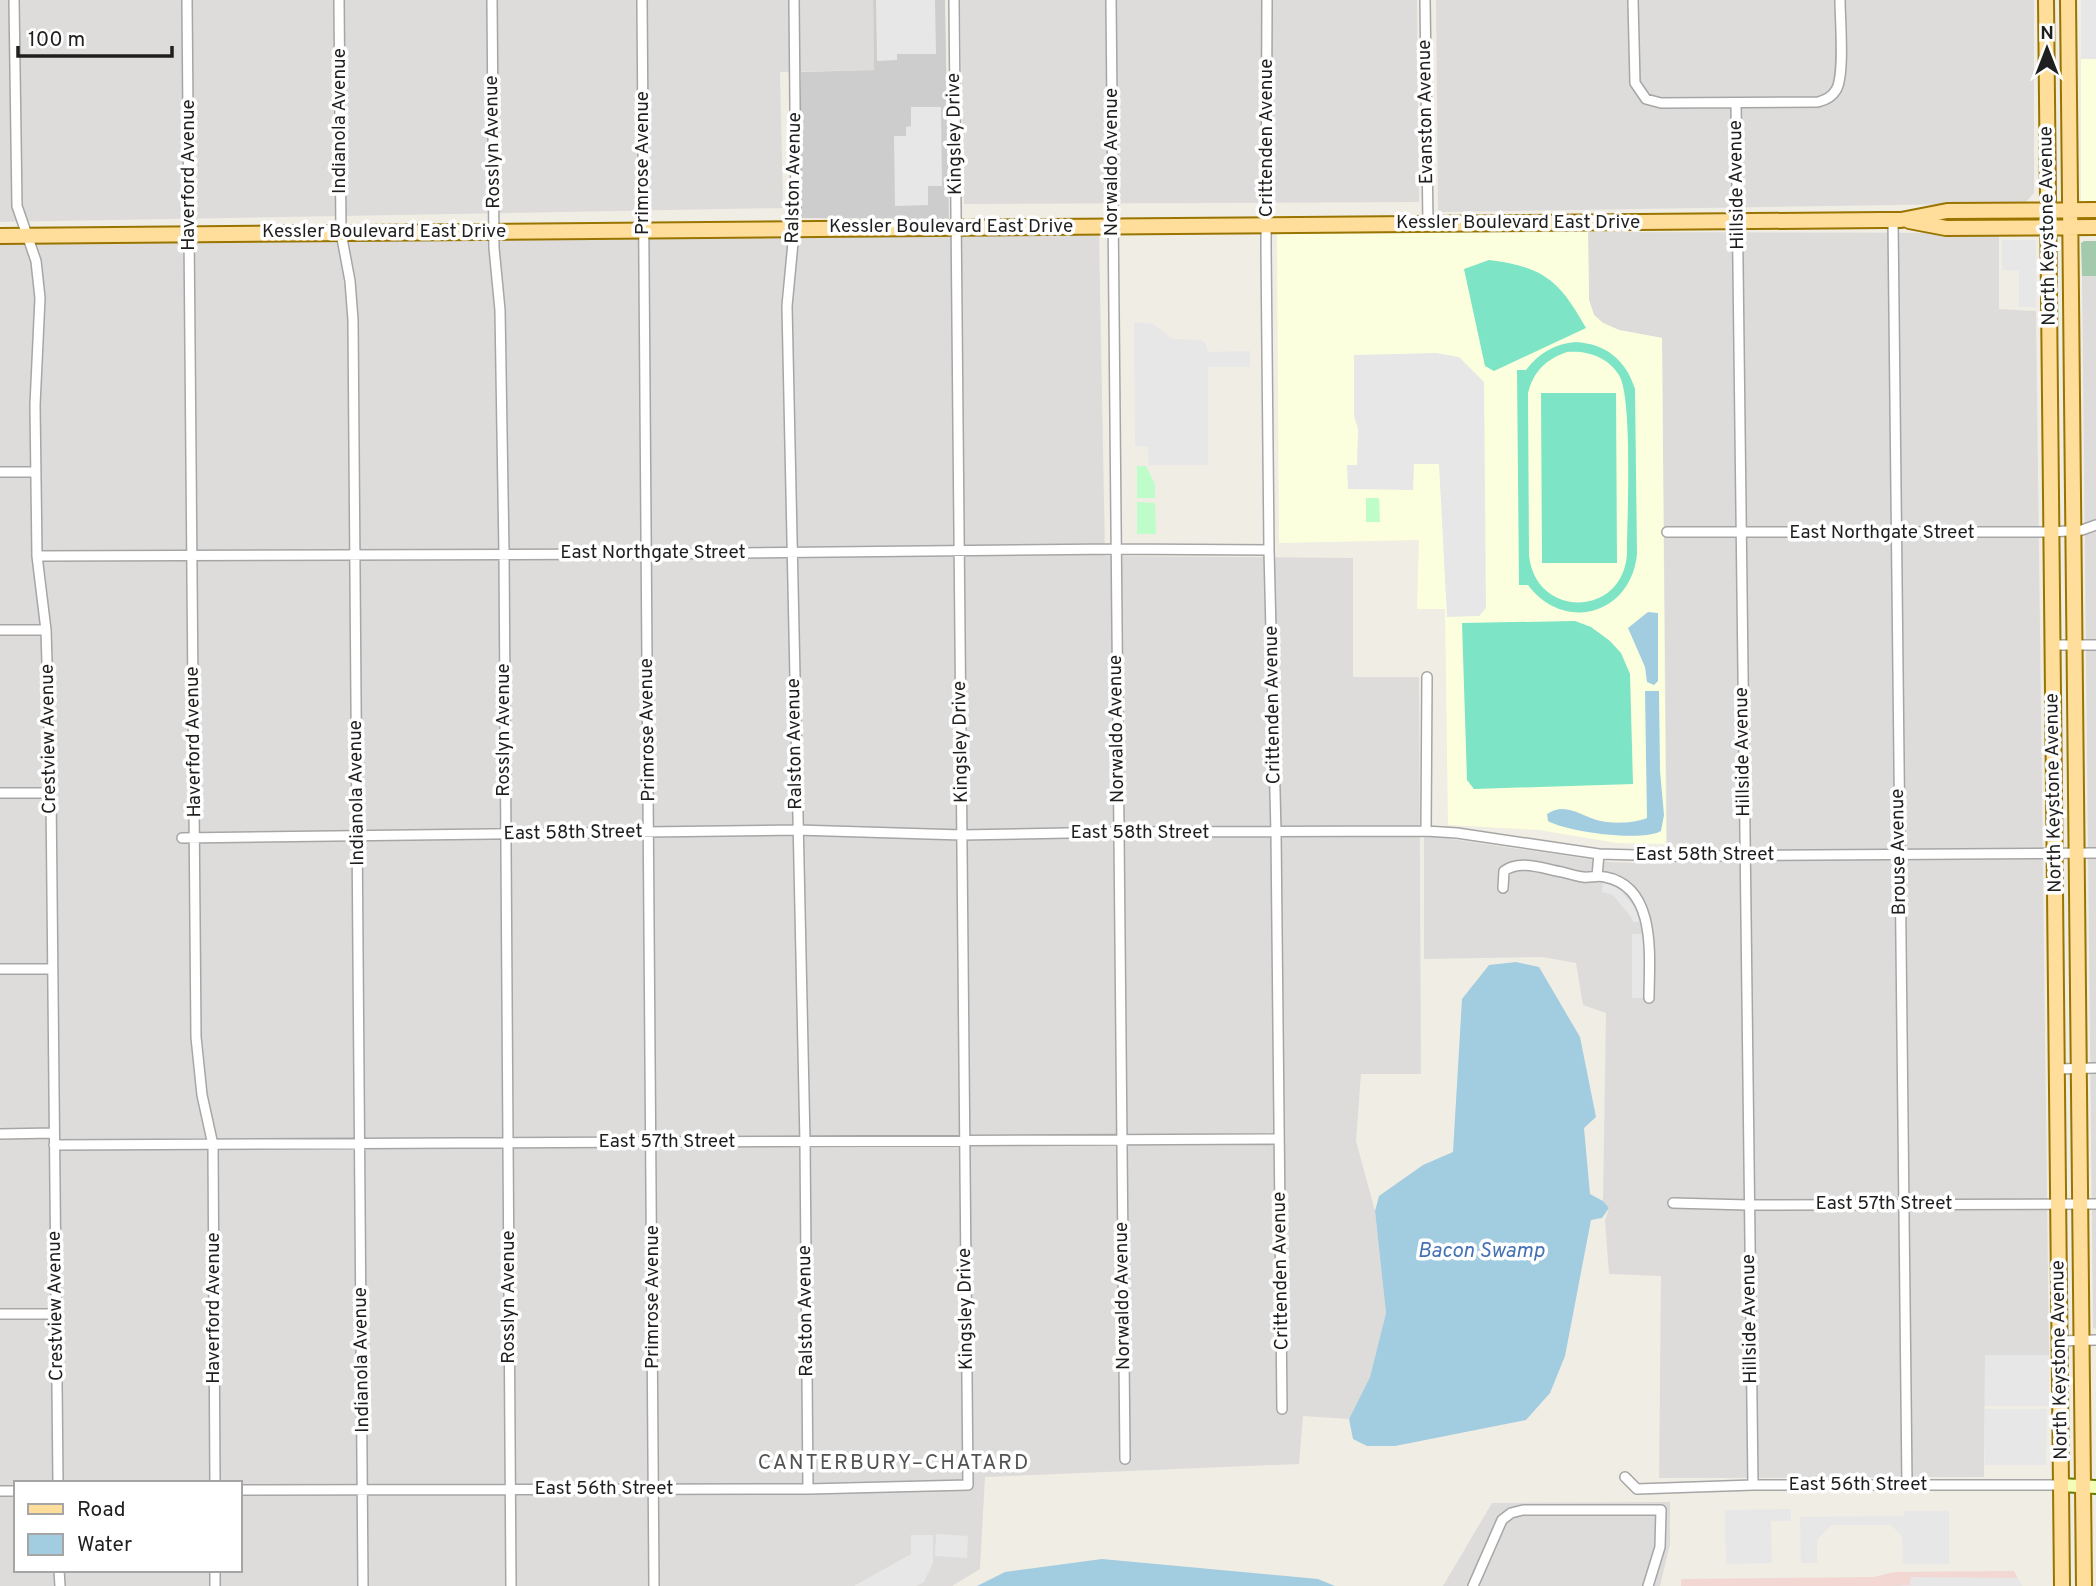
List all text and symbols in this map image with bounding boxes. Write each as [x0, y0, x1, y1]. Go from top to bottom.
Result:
scale bar [18, 14, 172, 58]
north arrow [2012, 14, 2082, 84]
text: N [2040, 22, 2054, 46]
text: 100 m [28, 27, 85, 54]
street label: Evanston Avenue [1413, 39, 1439, 185]
street label: Indianola Avenue [328, 48, 352, 194]
street label: Crittenden Avenue [1255, 59, 1279, 217]
street label: Kingsley Drive [942, 73, 968, 195]
street label: Rosslyn Avenue [480, 75, 506, 209]
street label: Norwaldo Avenue [1100, 88, 1124, 236]
street label: Primrose Avenue [631, 91, 655, 235]
street label: Haverford Avenue [177, 99, 201, 251]
street label: Ralston Avenue [781, 112, 807, 244]
street label: Hillside Avenue [1724, 120, 1750, 250]
street label: North Keystone Avenue [2034, 126, 2062, 326]
street label: Kessler Boulevard East Drive [1396, 211, 1640, 235]
street label: Kessler Boulevard East Drive [829, 215, 1073, 239]
street label: Kessler Boulevard East Drive [262, 220, 506, 244]
street label: East Northgate Street [1789, 521, 1975, 545]
street label: East Northgate Street [560, 541, 746, 565]
street label: Crittenden Avenue [1260, 625, 1286, 785]
street label: Norwaldo Avenue [1104, 655, 1130, 803]
street label: Primrose Avenue [635, 658, 661, 802]
street label: Rosslyn Avenue [492, 663, 516, 797]
street label: Crestview Avenue [36, 664, 62, 814]
street label: Haverford Avenue [181, 666, 207, 818]
street label: Ralston Avenue [782, 678, 808, 810]
street label: Kingsley Drive [948, 681, 974, 803]
street label: Hillside Avenue [1730, 687, 1756, 817]
street label: North Keystone Avenue [2040, 693, 2068, 893]
street label: Indianola Avenue [344, 720, 370, 866]
street label: Brouse Avenue [1886, 788, 1912, 916]
street label: East 58th Street [503, 820, 643, 846]
street label: East 58th Street [1071, 821, 1210, 845]
street label: East 58th Street [1636, 843, 1775, 867]
street label: East 57th Street [599, 1130, 735, 1154]
street label: Crittenden Avenue [1268, 1191, 1294, 1351]
street label: East 57th Street [1816, 1192, 1952, 1216]
street label: Norwaldo Avenue [1110, 1222, 1136, 1370]
street label: Primrose Avenue [641, 1225, 665, 1369]
street label: Rosslyn Avenue [497, 1230, 521, 1364]
street label: Crestview Avenue [43, 1231, 69, 1381]
street label: Haverford Avenue [202, 1232, 226, 1384]
water label: Bacon Swamp [1417, 1238, 1545, 1265]
street label: Ralston Avenue [793, 1245, 819, 1377]
street label: Kingsley Drive [953, 1248, 979, 1370]
street label: Hillside Avenue [1737, 1254, 1763, 1384]
street label: North Keystone Avenue [2046, 1260, 2074, 1460]
street label: Indianola Avenue [349, 1287, 375, 1433]
district label: CANTERBURY–CHATARD [758, 1450, 1030, 1477]
street label: East 56th Street [1788, 1473, 1928, 1497]
street label: East 56th Street [534, 1477, 674, 1501]
legend [14, 1481, 242, 1572]
text: Road [77, 1497, 126, 1524]
text: Water [77, 1532, 132, 1559]

